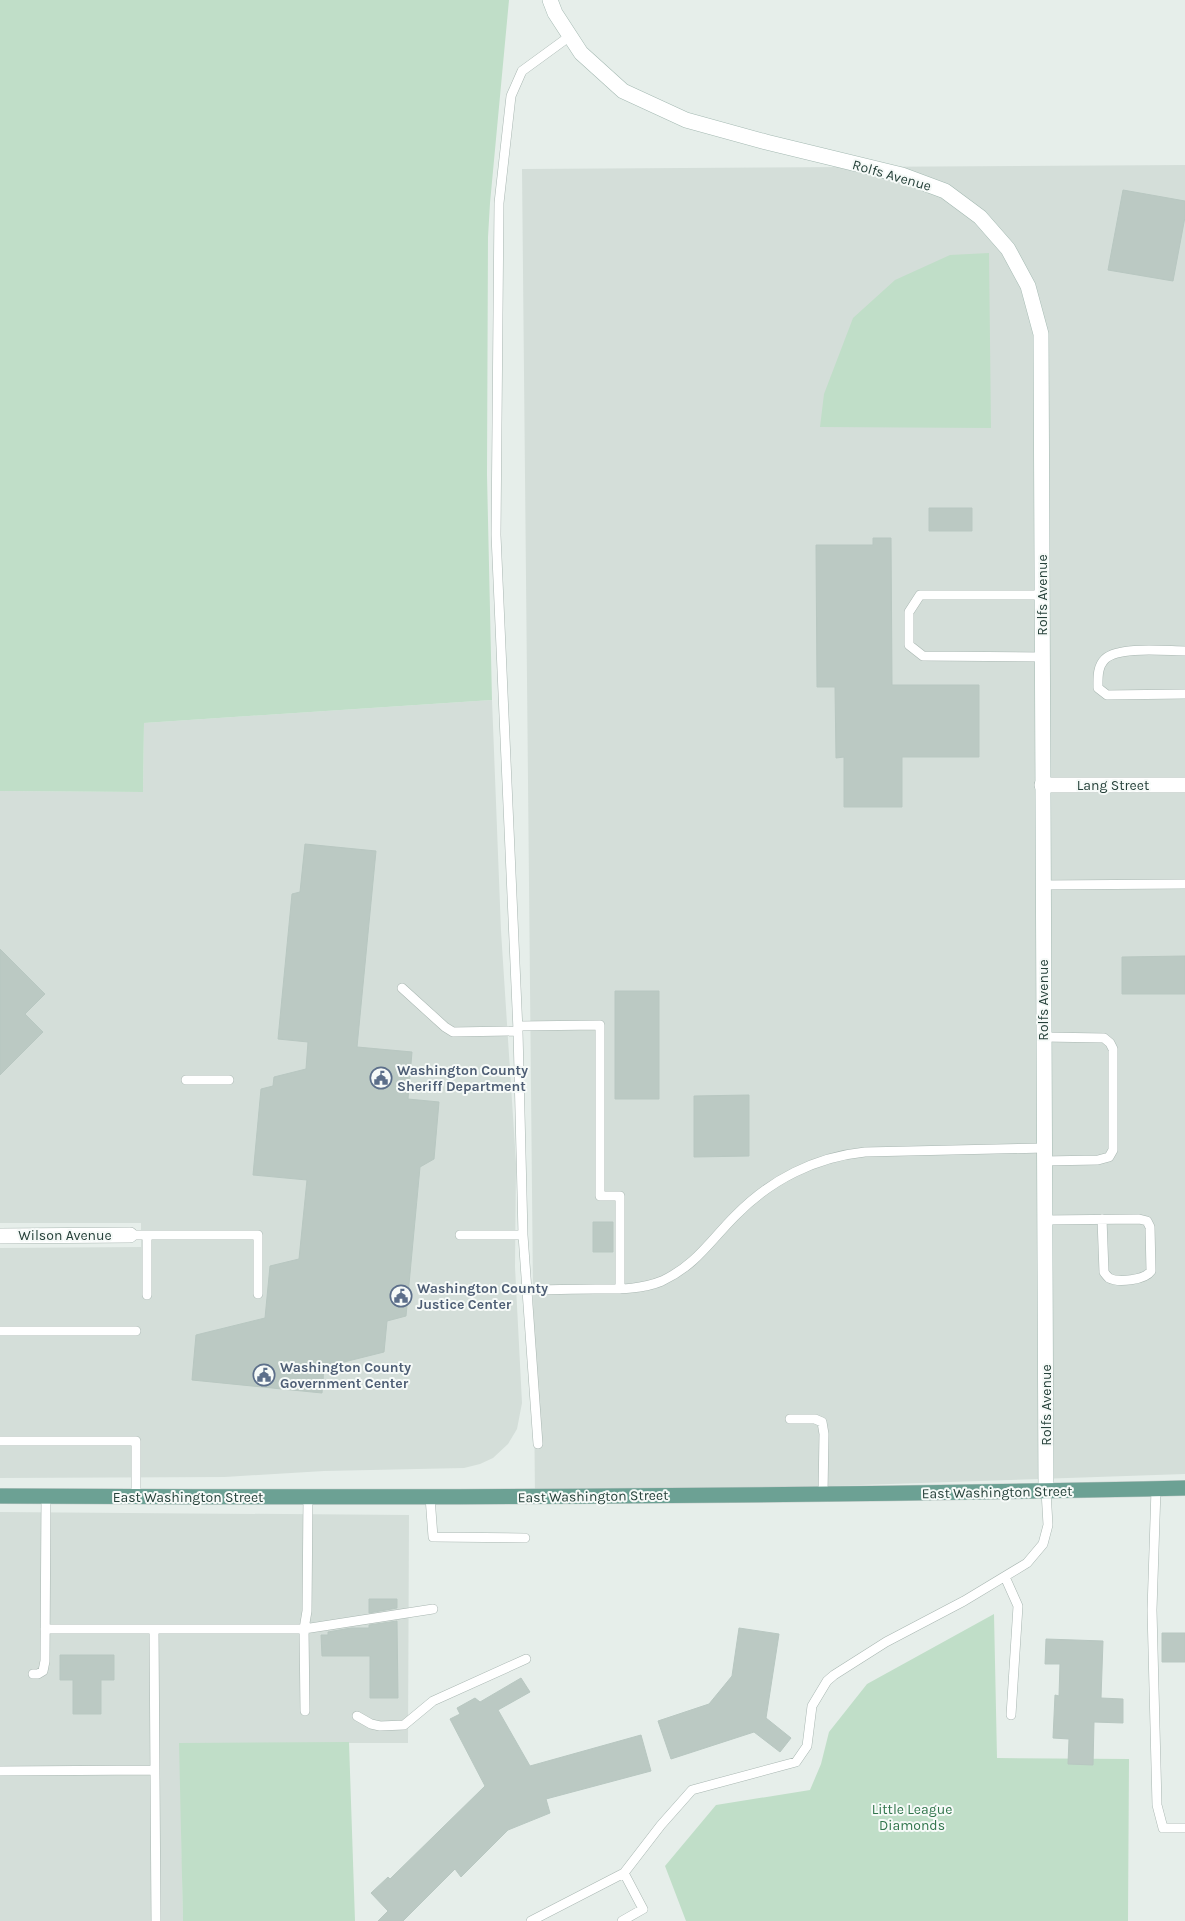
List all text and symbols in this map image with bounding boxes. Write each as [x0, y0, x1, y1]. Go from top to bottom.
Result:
street label: Rolfs Avenue [850, 156, 933, 195]
street label: Rolfs Avenue [1034, 554, 1051, 636]
street label: Lang Street [1077, 777, 1149, 794]
street label: Rolfs Avenue [1035, 959, 1052, 1041]
place label: Washington County Sheriff Department [397, 1062, 528, 1095]
public building icon: Washington County Sheriff Department [369, 1066, 393, 1090]
street label: Wilson Avenue [18, 1227, 112, 1244]
place label: Washington County Justice Center [417, 1280, 548, 1313]
public building icon: Washington County Justice Center [389, 1284, 413, 1308]
place label: Washington County Government Center [280, 1359, 411, 1392]
public building icon: Washington County Government Center [252, 1363, 276, 1387]
street label: Rolfs Avenue [1038, 1364, 1055, 1446]
street label: East Washington Street [921, 1483, 1073, 1502]
street label: East Washington Street [517, 1487, 669, 1506]
street label: East Washington Street [113, 1489, 263, 1506]
park label: Little League Diamonds [872, 1801, 952, 1834]

